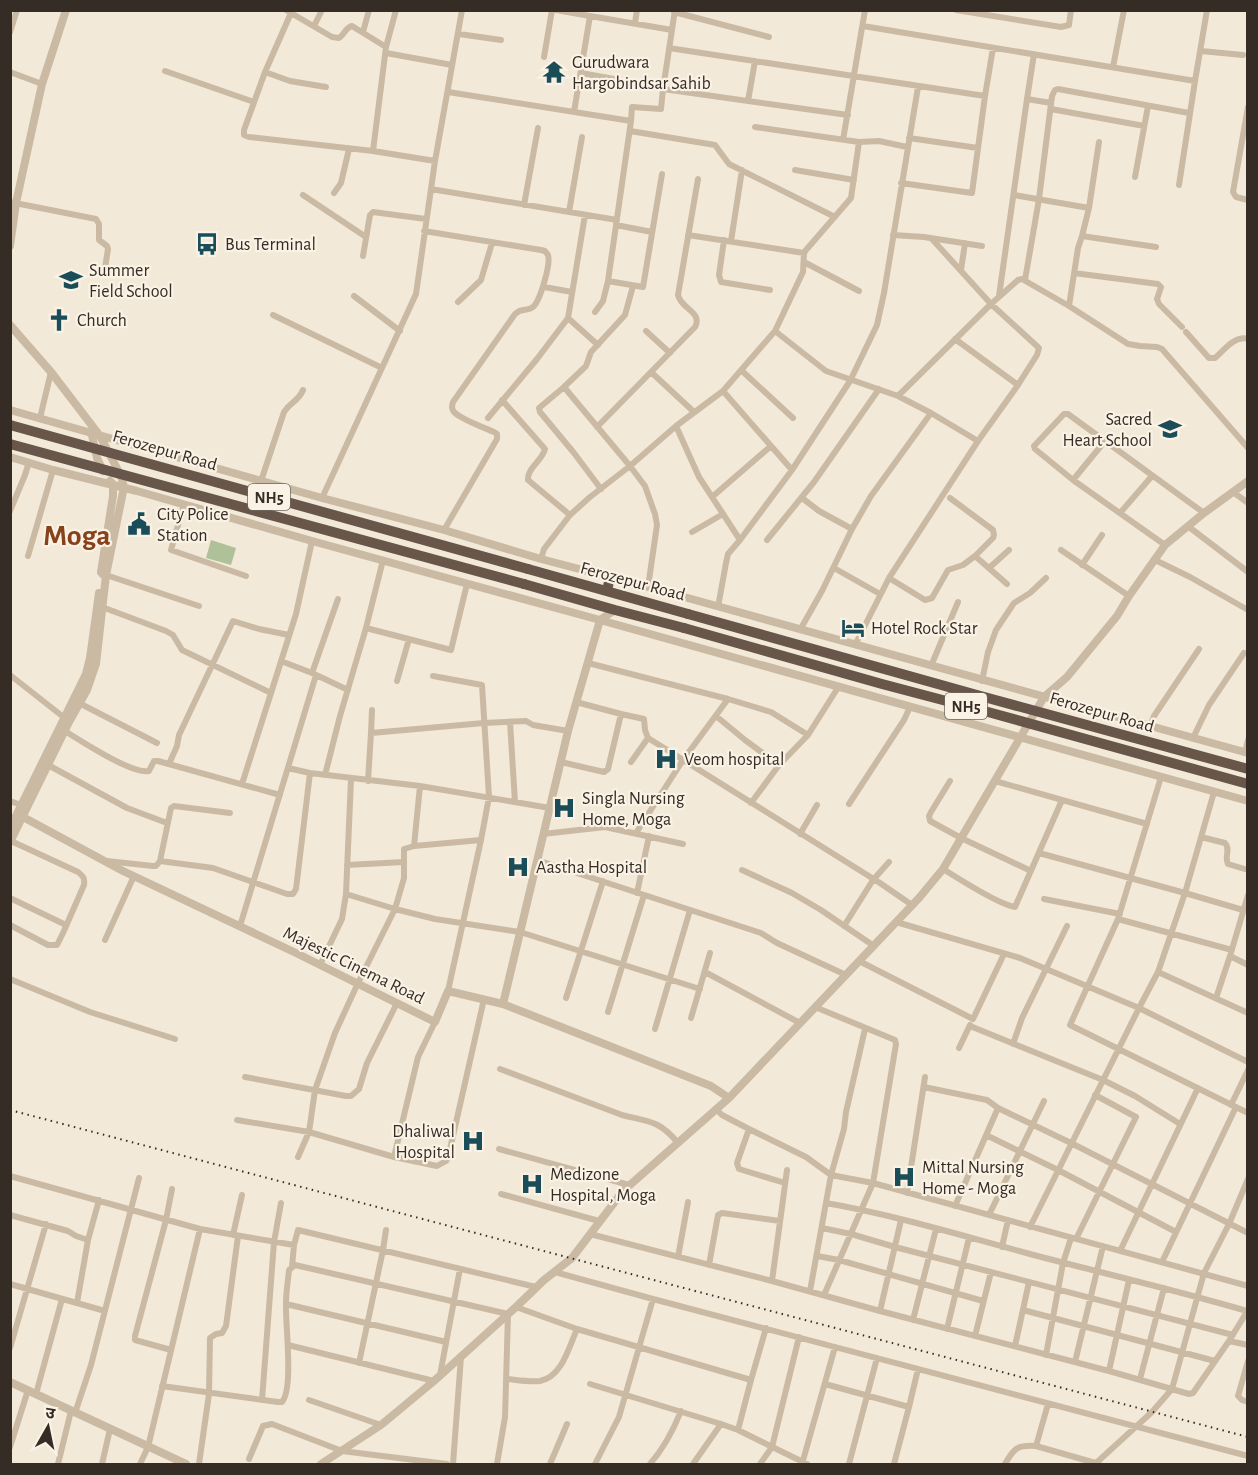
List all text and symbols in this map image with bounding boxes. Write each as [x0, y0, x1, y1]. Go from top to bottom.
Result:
place label: Gurudwara Hargobindsar Sahib [572, 54, 711, 93]
temple icon: Gurudwara Hargobindsar Sahib [541, 59, 567, 85]
bus stop icon: Bus Terminal [194, 231, 220, 257]
place label: Bus Terminal [225, 236, 316, 254]
place label: Summer Field School [89, 262, 173, 301]
school or university icon: Summer Field School [58, 267, 84, 293]
church icon: Church [46, 307, 72, 333]
place label: Church [77, 312, 127, 330]
place label: Sacred Heart School [1063, 411, 1152, 450]
school or university icon: Sacred Heart School [1157, 416, 1183, 442]
street label: Ferozepur Road [110, 427, 219, 475]
road number: NH5 [248, 484, 290, 510]
place label: City Police Station [157, 506, 229, 545]
public building icon: City Police Station [126, 511, 152, 537]
district label: Moga [43, 521, 111, 551]
street label: Ferozepur Road [578, 559, 687, 605]
hotel icon: Hotel Rock Star [840, 615, 866, 641]
place label: Hotel Rock Star [871, 620, 978, 638]
street label: Ferozepur Road [1047, 689, 1156, 737]
road number: NH5 [945, 693, 987, 719]
hospital icon: Veom hospital [653, 746, 679, 772]
place label: Veom hospital [684, 751, 785, 769]
place label: Singla Nursing Home, Moga [582, 790, 685, 829]
hospital icon: Singla Nursing Home, Moga [551, 795, 577, 821]
hospital icon: Aastha Hospital [505, 854, 531, 880]
place label: Aastha Hospital [536, 859, 647, 877]
street label: Majestic Cinema Road [280, 924, 427, 1008]
place label: Dhaliwal Hospital [392, 1123, 455, 1162]
hospital icon: Dhaliwal Hospital [460, 1128, 486, 1154]
place label: Mittal Nursing Home - Moga [922, 1159, 1024, 1198]
hospital icon: Mittal Nursing Home - Moga [891, 1164, 917, 1190]
place label: Medizone Hospital, Moga [550, 1166, 656, 1205]
hospital icon: Medizone Hospital, Moga [519, 1171, 545, 1197]
north arrow [18, 1397, 78, 1457]
text: उ [44, 1405, 57, 1422]

